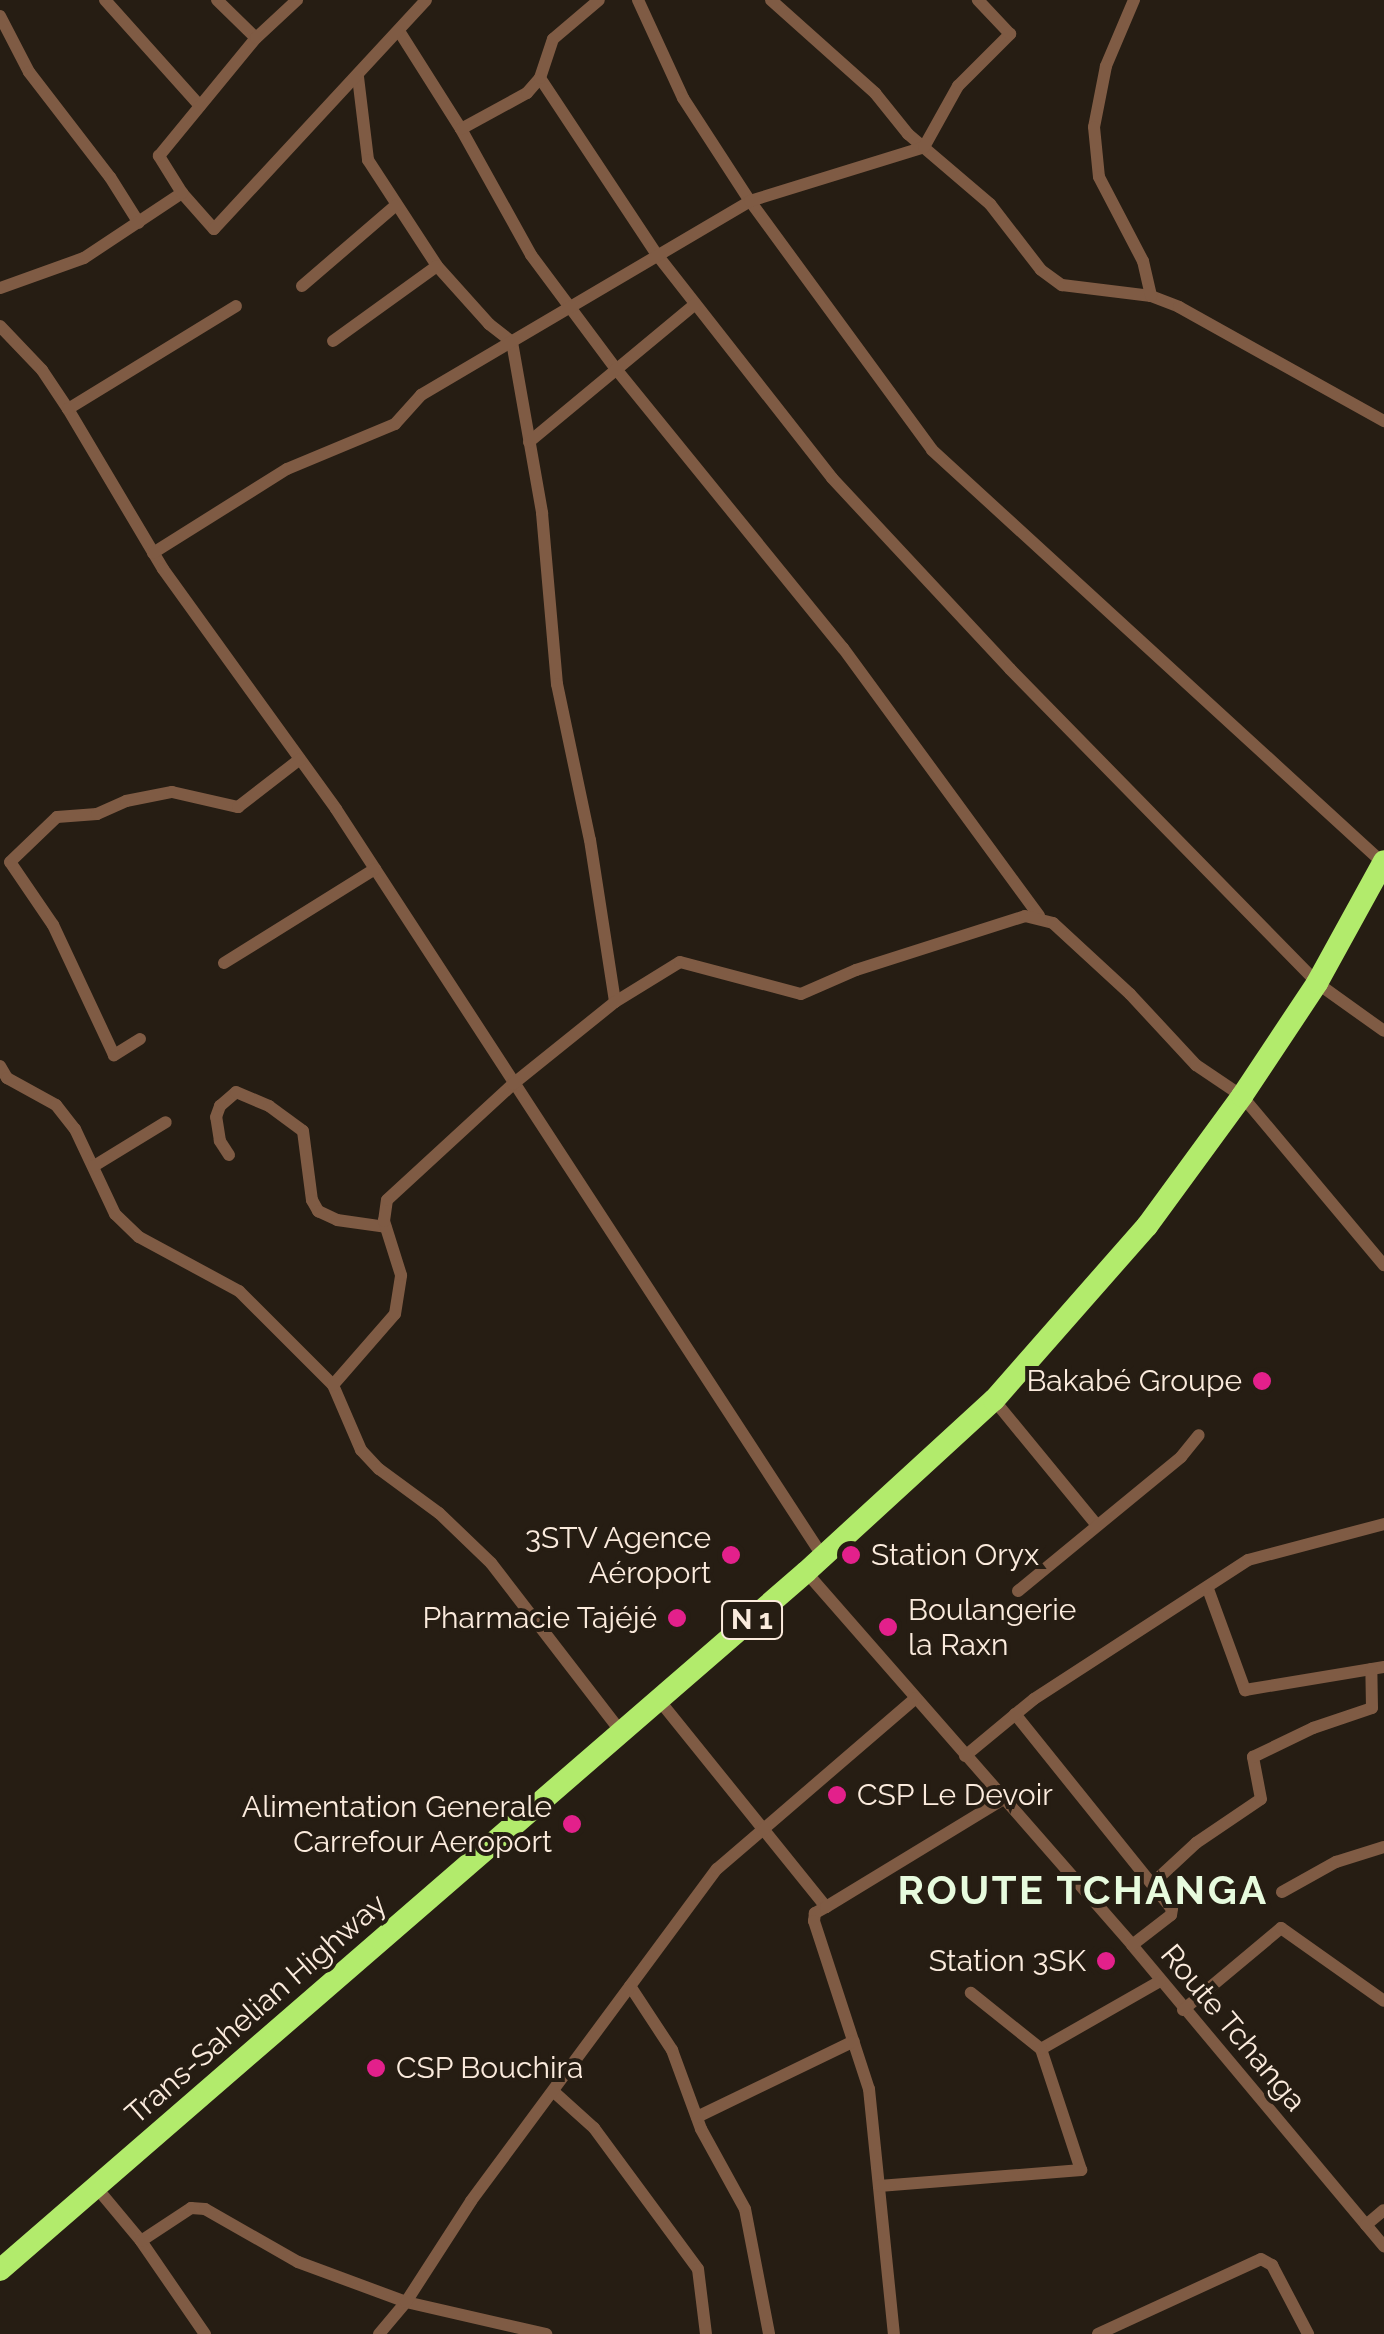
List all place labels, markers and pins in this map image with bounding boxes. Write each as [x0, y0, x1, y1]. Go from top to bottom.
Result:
place label: Bakabé Groupe [1026, 1363, 1242, 1399]
marker: Bakabé Groupe [1251, 1370, 1273, 1392]
place label: 3STV Agence Aéroport [523, 1520, 711, 1590]
place label: Station Oryx [871, 1537, 1039, 1573]
marker: 3STV Agence Aéroport [720, 1544, 742, 1566]
marker: Station Oryx [840, 1544, 862, 1566]
place label: Boulangerie la Raxn [908, 1592, 1076, 1662]
place label: Pharmacie Tajéjé [422, 1600, 657, 1636]
marker: Pharmacie Tajéjé [666, 1607, 688, 1629]
marker: Boulangerie la Raxn [877, 1616, 899, 1638]
place label: CSP Le Devoir [857, 1777, 1054, 1813]
marker: CSP Le Devoir [826, 1784, 848, 1806]
place label: Alimentation Generale Carrefour Aeroport [242, 1789, 552, 1860]
marker: Alimentation Generale Carrefour Aeroport [561, 1813, 583, 1835]
place label: Station 3SK [929, 1943, 1086, 1979]
marker: Station 3SK [1095, 1950, 1117, 1972]
place label: CSP Bouchira [396, 2050, 584, 2086]
marker: CSP Bouchira [365, 2057, 387, 2079]

